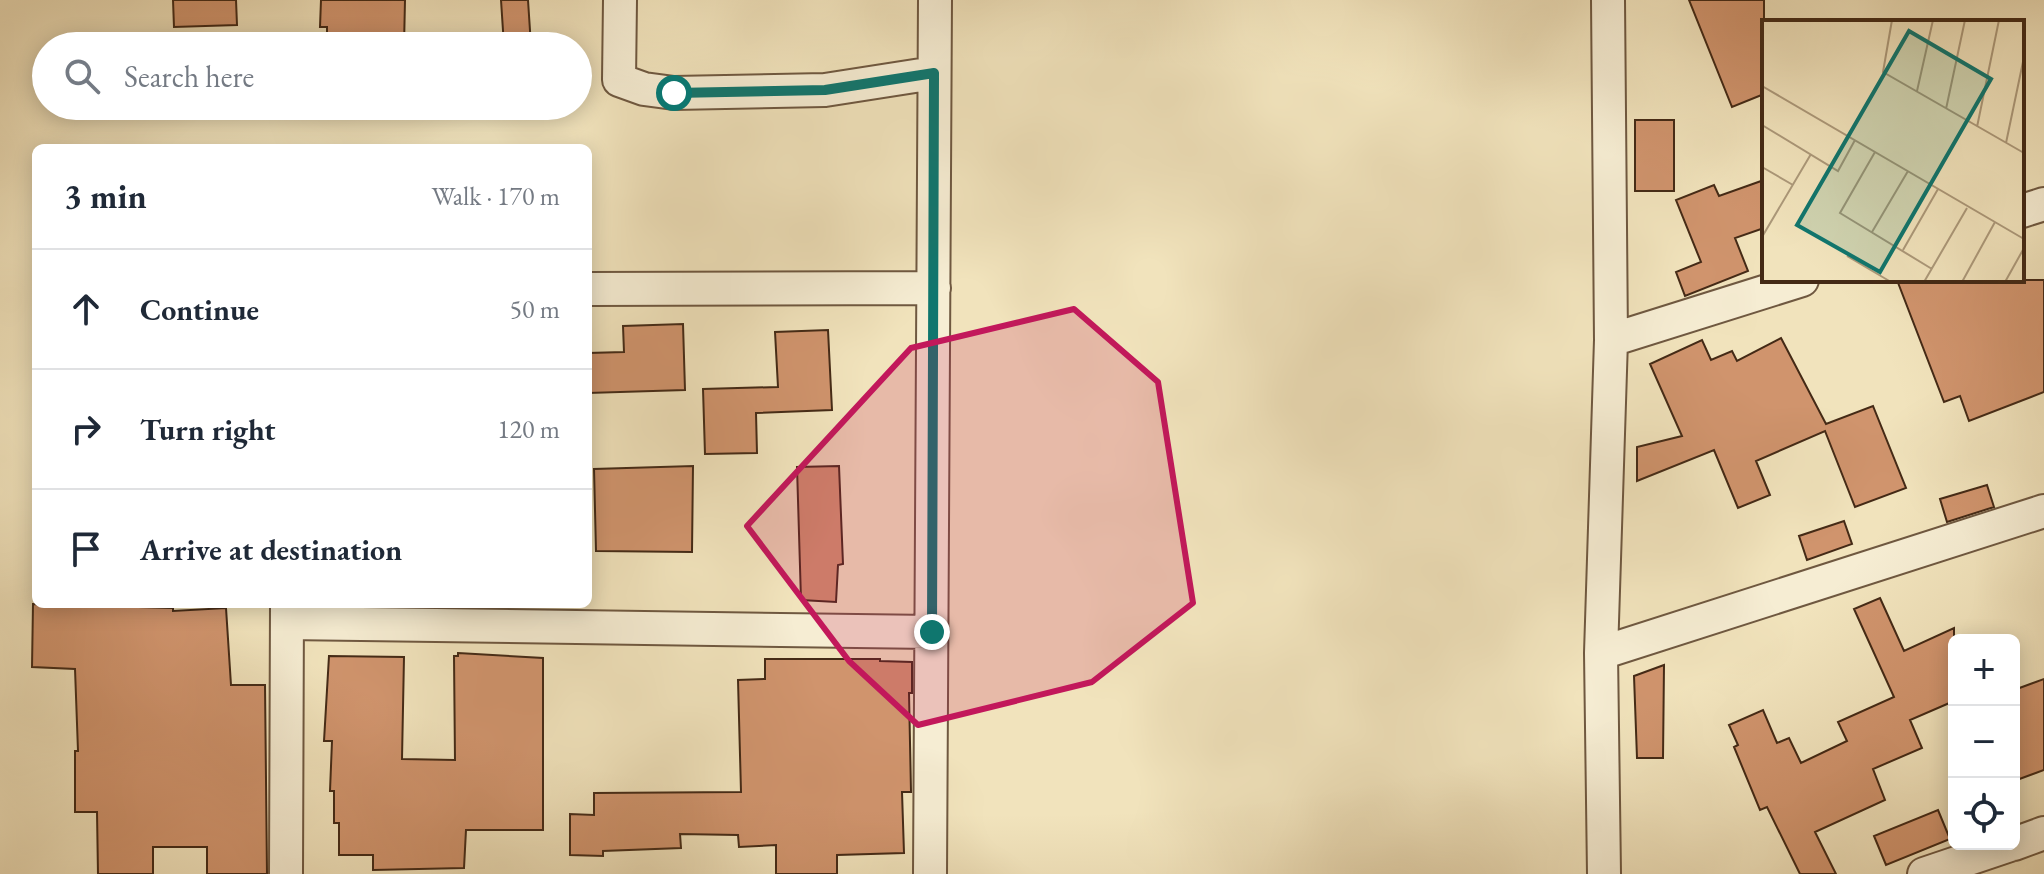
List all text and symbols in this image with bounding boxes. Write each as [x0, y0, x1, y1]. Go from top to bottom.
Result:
inset map [1762, 20, 2024, 282]
search box [32, 32, 592, 120]
icon: search [60, 54, 104, 98]
text: Search here [124, 57, 254, 96]
route start [656, 75, 692, 111]
text: 3 min [64, 174, 147, 218]
text: Walk · 170 m [432, 179, 560, 213]
icon: ahead [64, 287, 108, 331]
text: Continue [140, 290, 259, 329]
text: 50 m [510, 292, 560, 326]
icon: right [64, 407, 108, 451]
text: Turn right [140, 410, 276, 449]
text: 120 m [497, 412, 560, 446]
icon: arrive [64, 527, 108, 571]
text: Arrive at destination [140, 530, 402, 569]
route end [914, 614, 950, 650]
map controls [1948, 634, 2020, 850]
button: + [1948, 634, 2020, 706]
button: − [1948, 706, 2020, 778]
button: locate [1948, 778, 2020, 850]

